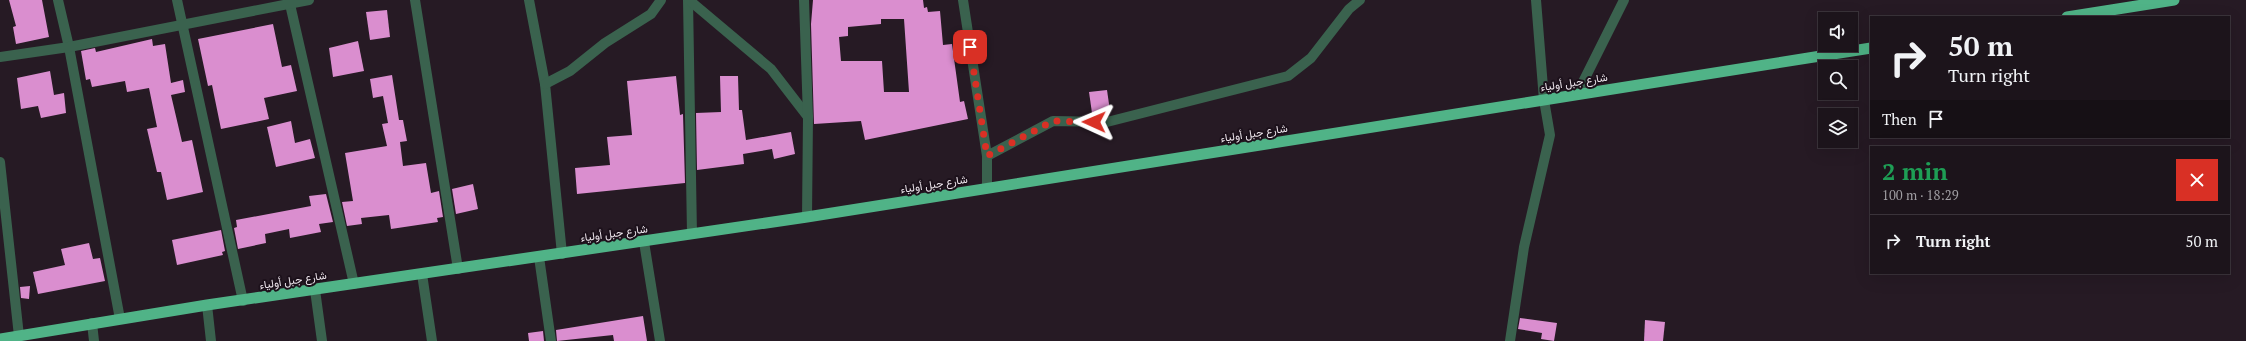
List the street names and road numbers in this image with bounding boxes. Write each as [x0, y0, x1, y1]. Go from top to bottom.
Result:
street label: شارع جبل أولياء [1539, 70, 1609, 95]
street label: شارع جبل أولياء [1219, 121, 1289, 146]
street label: شارع جبل أولياء [899, 172, 969, 197]
street label: شارع جبل أولياء [579, 221, 649, 246]
street label: شارع جبل أولياء [258, 268, 328, 293]

